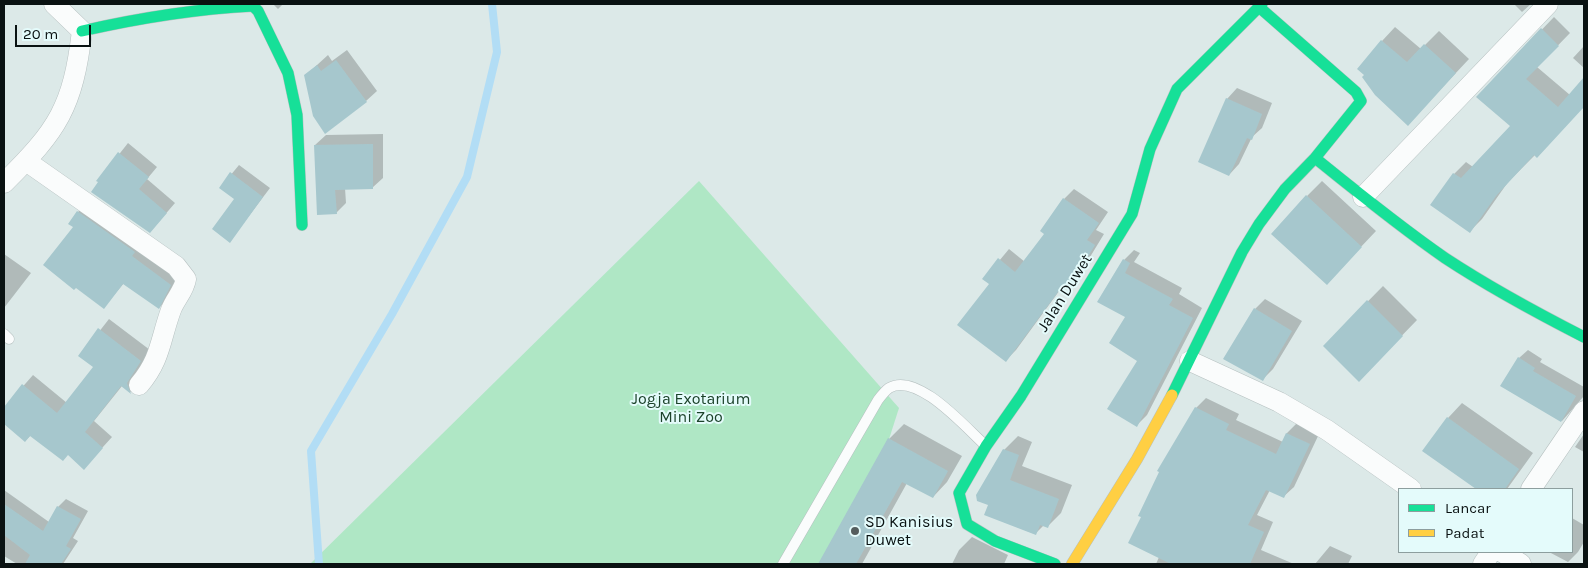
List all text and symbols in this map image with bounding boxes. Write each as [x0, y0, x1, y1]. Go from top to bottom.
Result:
scale bar [18, 15, 94, 47]
text: 20 m [23, 25, 58, 43]
street label: Jalan Duwet [1034, 251, 1096, 335]
park label: Jogja Exotarium Mini Zoo [632, 389, 750, 427]
legend [1398, 488, 1573, 553]
text: Lancar [1445, 499, 1491, 517]
place label: SD Kanisius Duwet [865, 512, 953, 550]
text: Padat [1445, 524, 1484, 542]
marker: SD Kanisius Duwet [849, 525, 861, 537]

